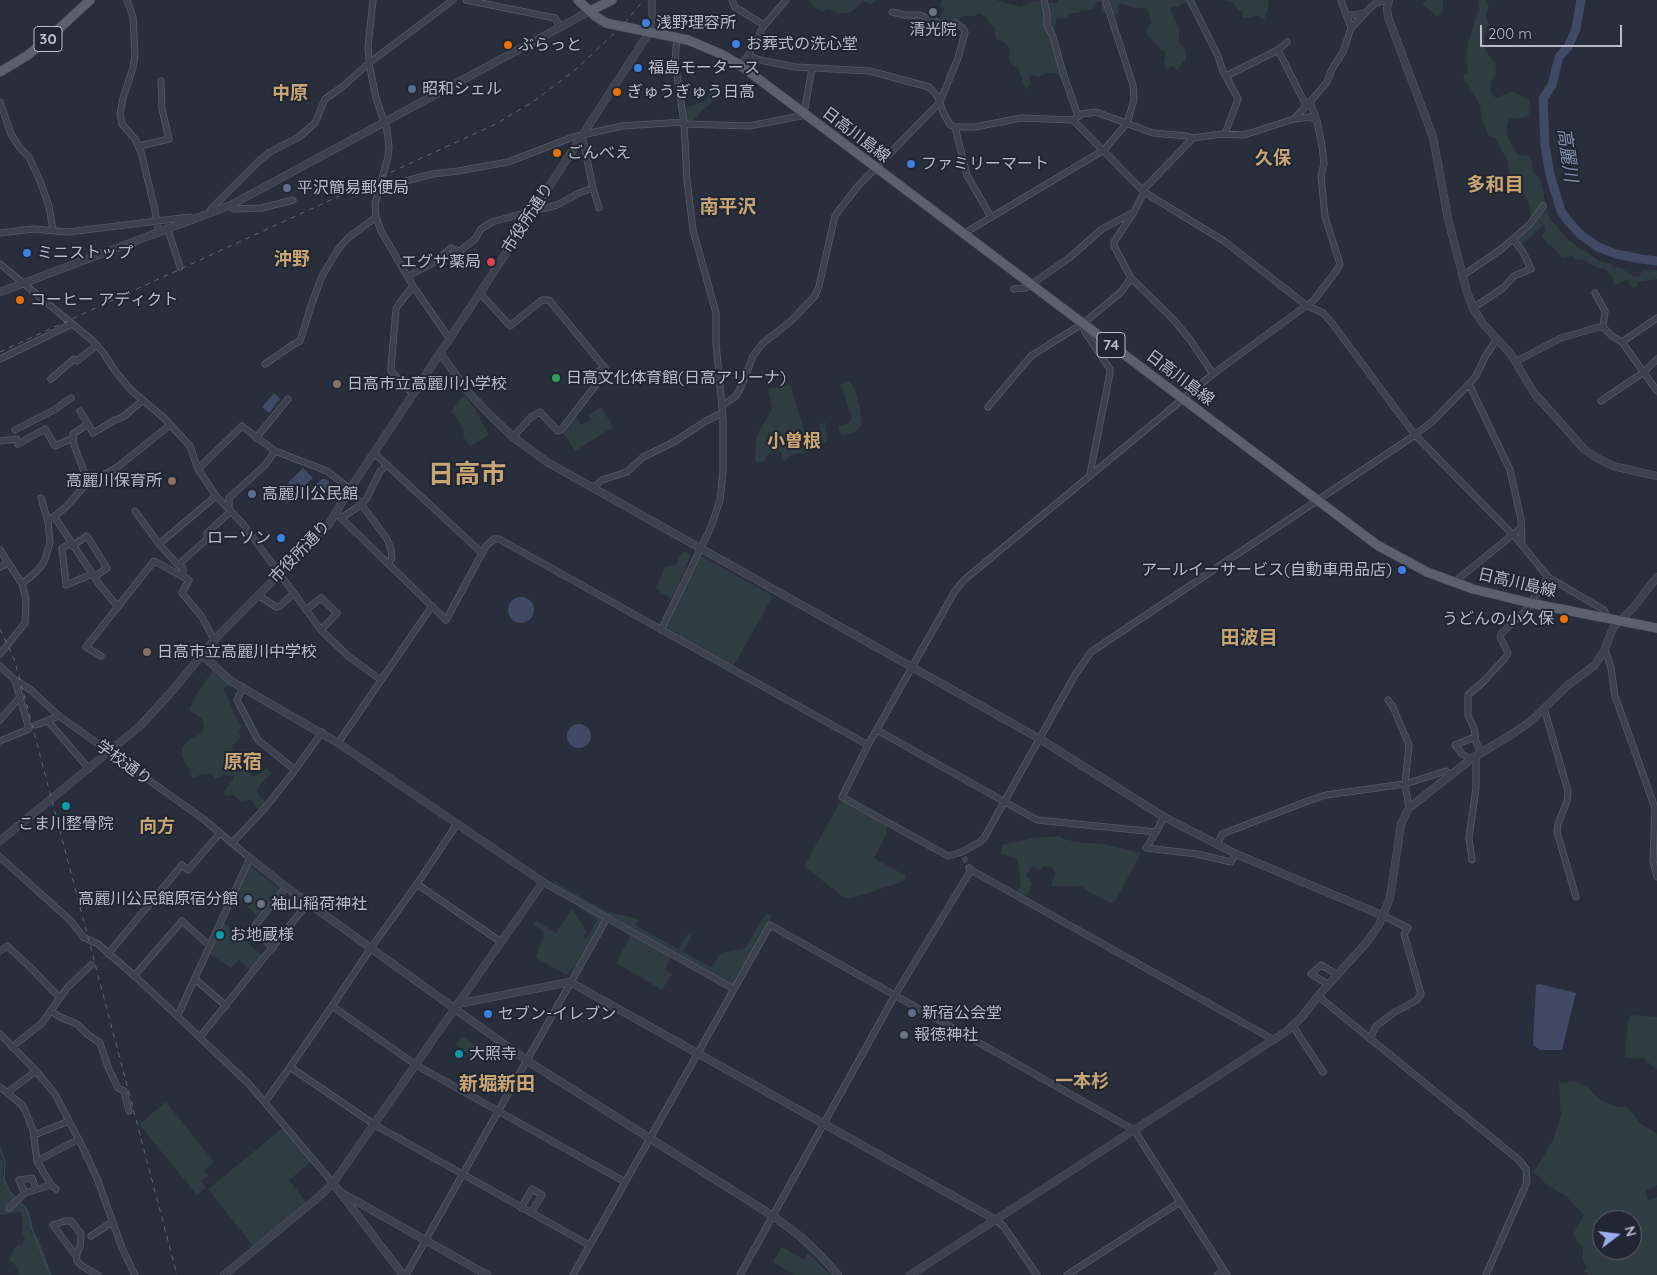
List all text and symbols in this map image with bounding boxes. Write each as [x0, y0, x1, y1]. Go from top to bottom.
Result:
marker: 清光院 [927, 6, 939, 18]
place label: 浅野理容所 [656, 13, 736, 33]
scale bar [1482, 15, 1624, 47]
marker: 浅野理容所 [640, 17, 652, 29]
place label: 清光院 [909, 20, 957, 40]
text: 200 m [1488, 24, 1532, 43]
road number: 30 [34, 26, 62, 52]
place label: お葬式の洗心堂 [746, 34, 858, 54]
place label: ぶらっと [518, 35, 582, 55]
marker: お葬式の洗心堂 [730, 38, 742, 50]
marker: ぶらっと [502, 39, 514, 51]
place label: 福島モータース [648, 58, 760, 78]
marker: 福島モータース [632, 62, 644, 74]
place label: 昭和シェル [422, 79, 502, 99]
place label: ぎゅうぎゅう日高 [627, 82, 755, 102]
district label: 中原 [272, 83, 308, 105]
marker: 昭和シェル [406, 83, 418, 95]
marker: ぎゅうぎゅう日高 [611, 86, 623, 98]
street label: 日高川島線 [818, 103, 894, 167]
water label: 高麗川 [1553, 127, 1581, 183]
place label: ごんべえ [567, 143, 631, 163]
marker: ごんべえ [551, 147, 563, 159]
district label: 久保 [1255, 148, 1291, 170]
place label: ファミリーマート [921, 154, 1049, 174]
marker: ファミリーマート [905, 158, 917, 170]
district label: 多和目 [1467, 174, 1523, 196]
place label: 平沢簡易郵便局 [297, 178, 409, 198]
street label: 市役所通り [498, 179, 558, 257]
marker: 平沢簡易郵便局 [281, 182, 293, 194]
district label: 南平沢 [700, 196, 756, 218]
place label: ミニストップ [37, 243, 133, 263]
marker: ミニストップ [21, 247, 33, 259]
district label: 沖野 [274, 249, 310, 271]
place label: エグサ薬局 [401, 252, 481, 272]
marker: エグサ薬局 [485, 256, 497, 268]
place label: コーヒー アディクト [30, 290, 178, 310]
marker: コーヒー アディクト [14, 294, 26, 306]
road number: 74 [1097, 332, 1125, 358]
street label: 日高川島線 [1142, 346, 1218, 410]
place label: 日高文化体育館(日高アリーナ) [566, 368, 786, 388]
marker: 日高文化体育館(日高アリーナ) [550, 372, 562, 384]
place label: 日高市立高麗川小学校 [347, 374, 507, 394]
marker: 日高市立高麗川小学校 [331, 378, 343, 390]
district label: 小曽根 [767, 431, 821, 453]
district label: 日高市 [428, 459, 506, 491]
place label: 高麗川保育所 [66, 471, 162, 491]
marker: 高麗川保育所 [166, 475, 178, 487]
place label: 高麗川公民館 [262, 484, 358, 504]
marker: 高麗川公民館 [246, 488, 258, 500]
street label: 市役所通り [265, 517, 335, 587]
place label: ローソン [207, 528, 271, 548]
marker: ローソン [275, 532, 287, 544]
place label: アールイーサービス(自動車用品店) [1141, 560, 1392, 580]
marker: アールイーサービス(自動車用品店) [1396, 564, 1408, 576]
street label: 日高川島線 [1476, 565, 1558, 601]
place label: うどんの小久保 [1442, 609, 1554, 629]
marker: うどんの小久保 [1558, 613, 1570, 625]
district label: 田波目 [1221, 627, 1277, 649]
place label: 日高市立高麗川中学校 [157, 642, 317, 662]
marker: 日高市立高麗川中学校 [141, 646, 153, 658]
street label: 学校通り [92, 736, 156, 790]
district label: 原宿 [224, 751, 262, 773]
marker: こま川整骨院 [60, 800, 72, 812]
place label: こま川整骨院 [18, 814, 114, 834]
district label: 向方 [139, 816, 175, 838]
place label: 高麗川公民館原宿分館 [78, 889, 238, 909]
marker: 高麗川公民館原宿分館 [242, 893, 254, 905]
place label: 袖山稲荷神社 [271, 894, 367, 914]
marker: 袖山稲荷神社 [255, 898, 267, 910]
place label: お地蔵様 [230, 925, 294, 945]
marker: お地蔵様 [214, 929, 226, 941]
place label: 新宿公会堂 [922, 1003, 1002, 1023]
place label: セブン-イレブン [498, 1004, 616, 1024]
marker: 新宿公会堂 [906, 1007, 918, 1019]
marker: セブン-イレブン [482, 1008, 494, 1020]
place label: 報徳神社 [914, 1025, 978, 1045]
marker: 報徳神社 [898, 1029, 910, 1041]
place label: 大照寺 [469, 1044, 517, 1064]
marker: 大照寺 [453, 1048, 465, 1060]
district label: 一本杉 [1055, 1071, 1109, 1093]
district label: 新堀新田 [459, 1073, 535, 1095]
north arrow [1592, 1210, 1642, 1260]
text: N [1620, 1224, 1641, 1239]

